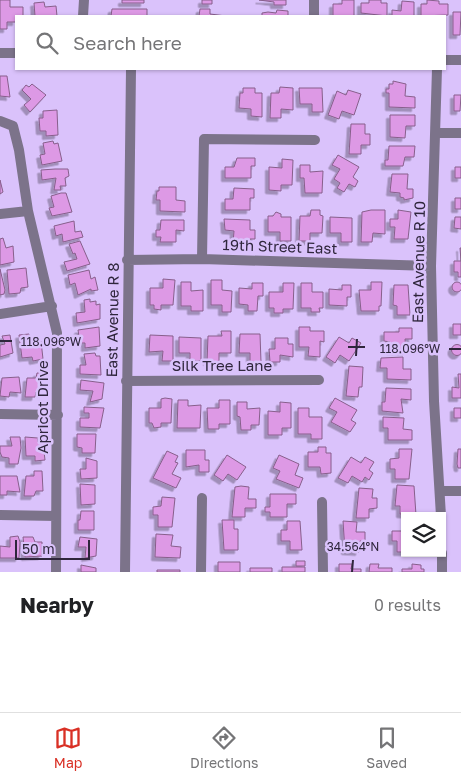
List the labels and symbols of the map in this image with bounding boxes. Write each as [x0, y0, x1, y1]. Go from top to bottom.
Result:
street label: East Avenue R 10 [408, 201, 428, 323]
street label: 19th Street East [222, 235, 338, 257]
street label: East Avenue R 8 [102, 262, 122, 378]
text: 118.096°W [21, 334, 82, 349]
text: 118.096°W [380, 341, 441, 356]
street label: Silk Tree Lane [172, 356, 273, 374]
street label: Apricot Drive [33, 360, 51, 454]
scale bar [15, 537, 90, 560]
text: 34.564°N [327, 539, 379, 554]

